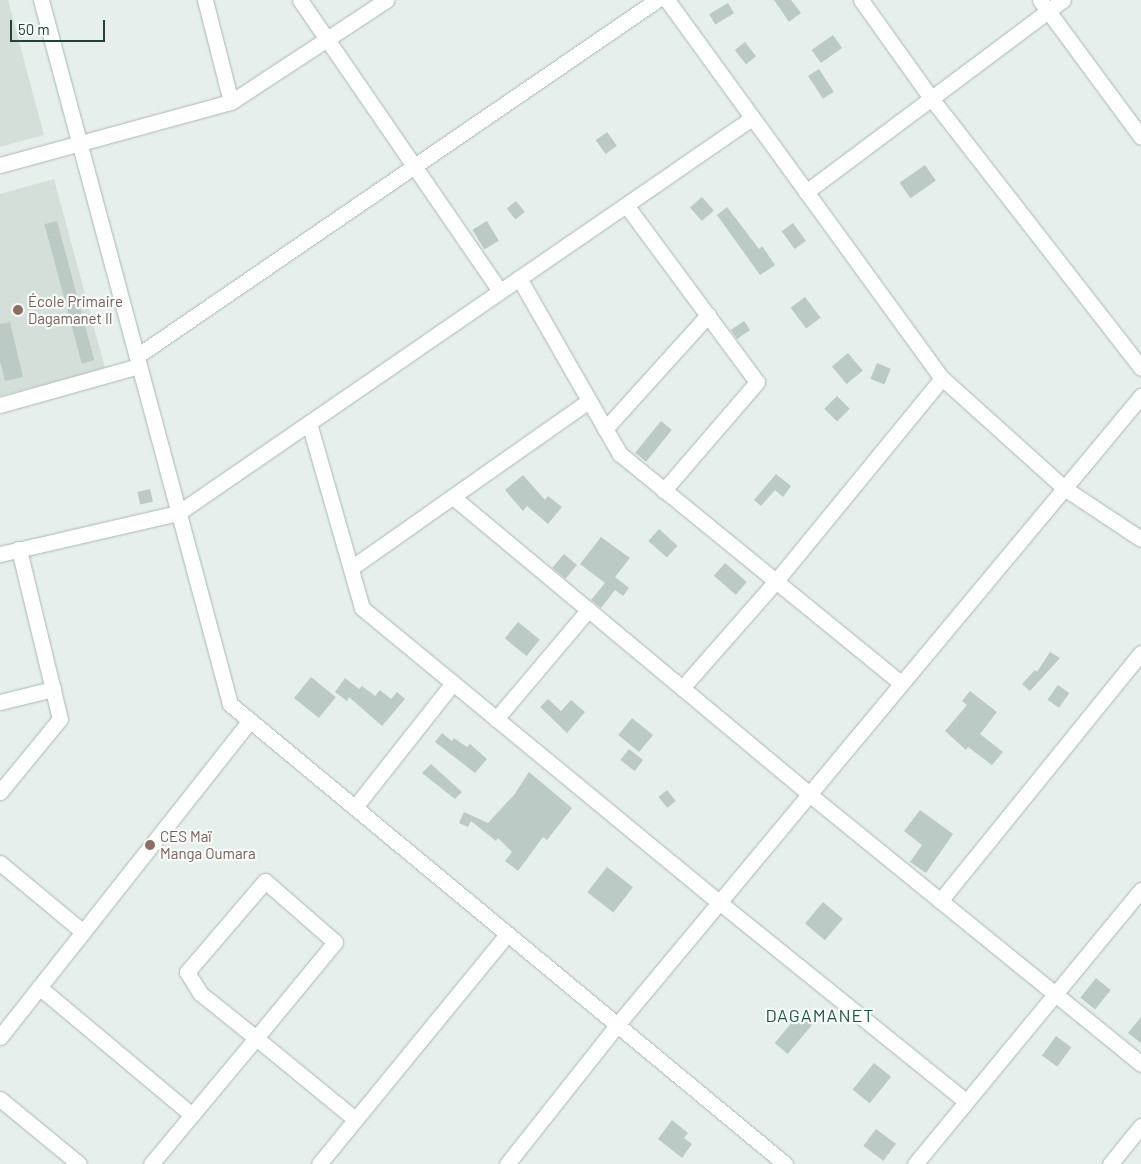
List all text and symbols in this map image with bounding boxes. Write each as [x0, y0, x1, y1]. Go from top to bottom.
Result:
scale bar [12, 10, 108, 42]
text: 50 m [18, 20, 50, 38]
place label: École Primaire Dagamanet II [28, 292, 123, 327]
marker: École Primaire Dagamanet II [12, 304, 24, 316]
place label: CES Maï Manga Oumara [160, 827, 256, 862]
marker: CES Maï Manga Oumara [144, 839, 156, 851]
district label: DAGAMANET [764, 1004, 876, 1026]

